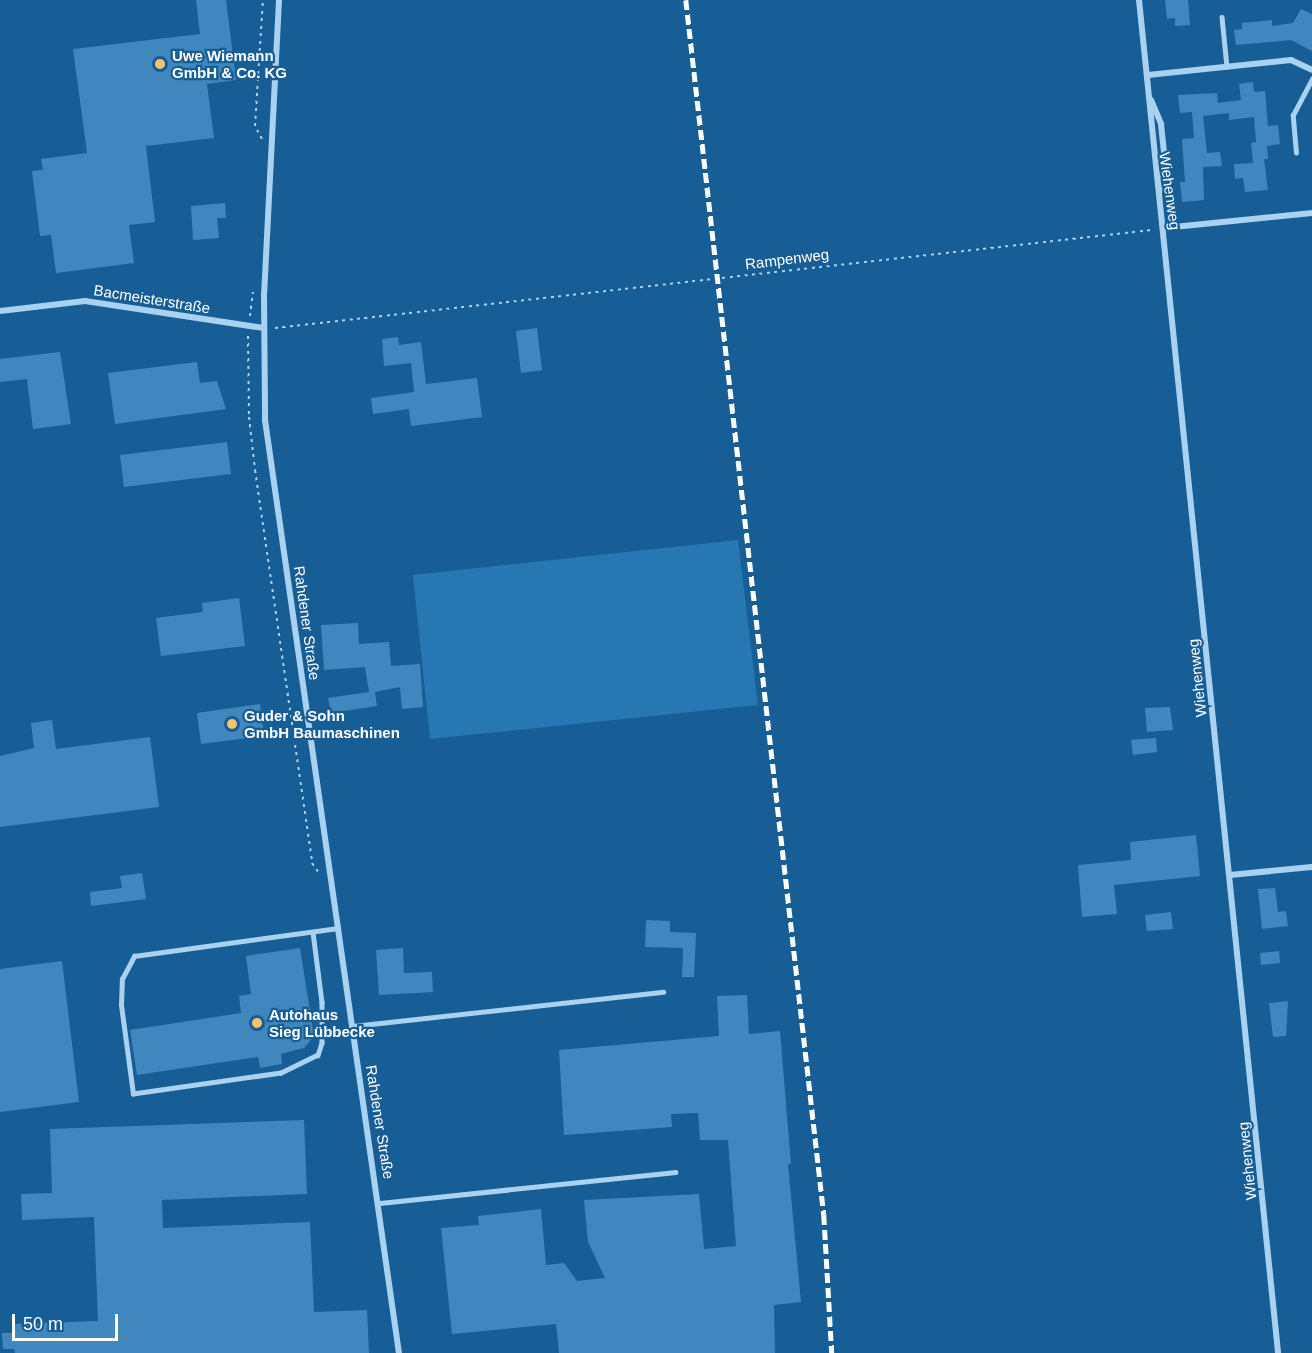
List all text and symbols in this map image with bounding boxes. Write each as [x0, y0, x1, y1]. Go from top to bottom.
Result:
place label: Uwe Wiemann GmbH & Co. KG [172, 46, 287, 81]
marker: Uwe Wiemann GmbH & Co. KG [153, 57, 167, 71]
street label: Wiehenweg [1156, 151, 1184, 231]
street label: Rampenweg [744, 245, 830, 273]
street label: Bacmeisterstraße [93, 281, 211, 317]
street label: Rahdener Straße [290, 565, 324, 681]
street label: Wiehenweg [1184, 638, 1210, 718]
place label: Guder & Sohn GmbH Baumaschinen [244, 706, 400, 741]
marker: Guder & Sohn GmbH Baumaschinen [225, 717, 239, 731]
place label: Autohaus Sieg Lübbecke [269, 1005, 375, 1040]
marker: Autohaus Sieg Lübbecke [250, 1016, 264, 1030]
street label: Rahdener Straße [362, 1064, 398, 1180]
street label: Wiehenweg [1234, 1121, 1260, 1201]
scale bar [15, 1302, 122, 1340]
text: 50 m [23, 1314, 63, 1334]

